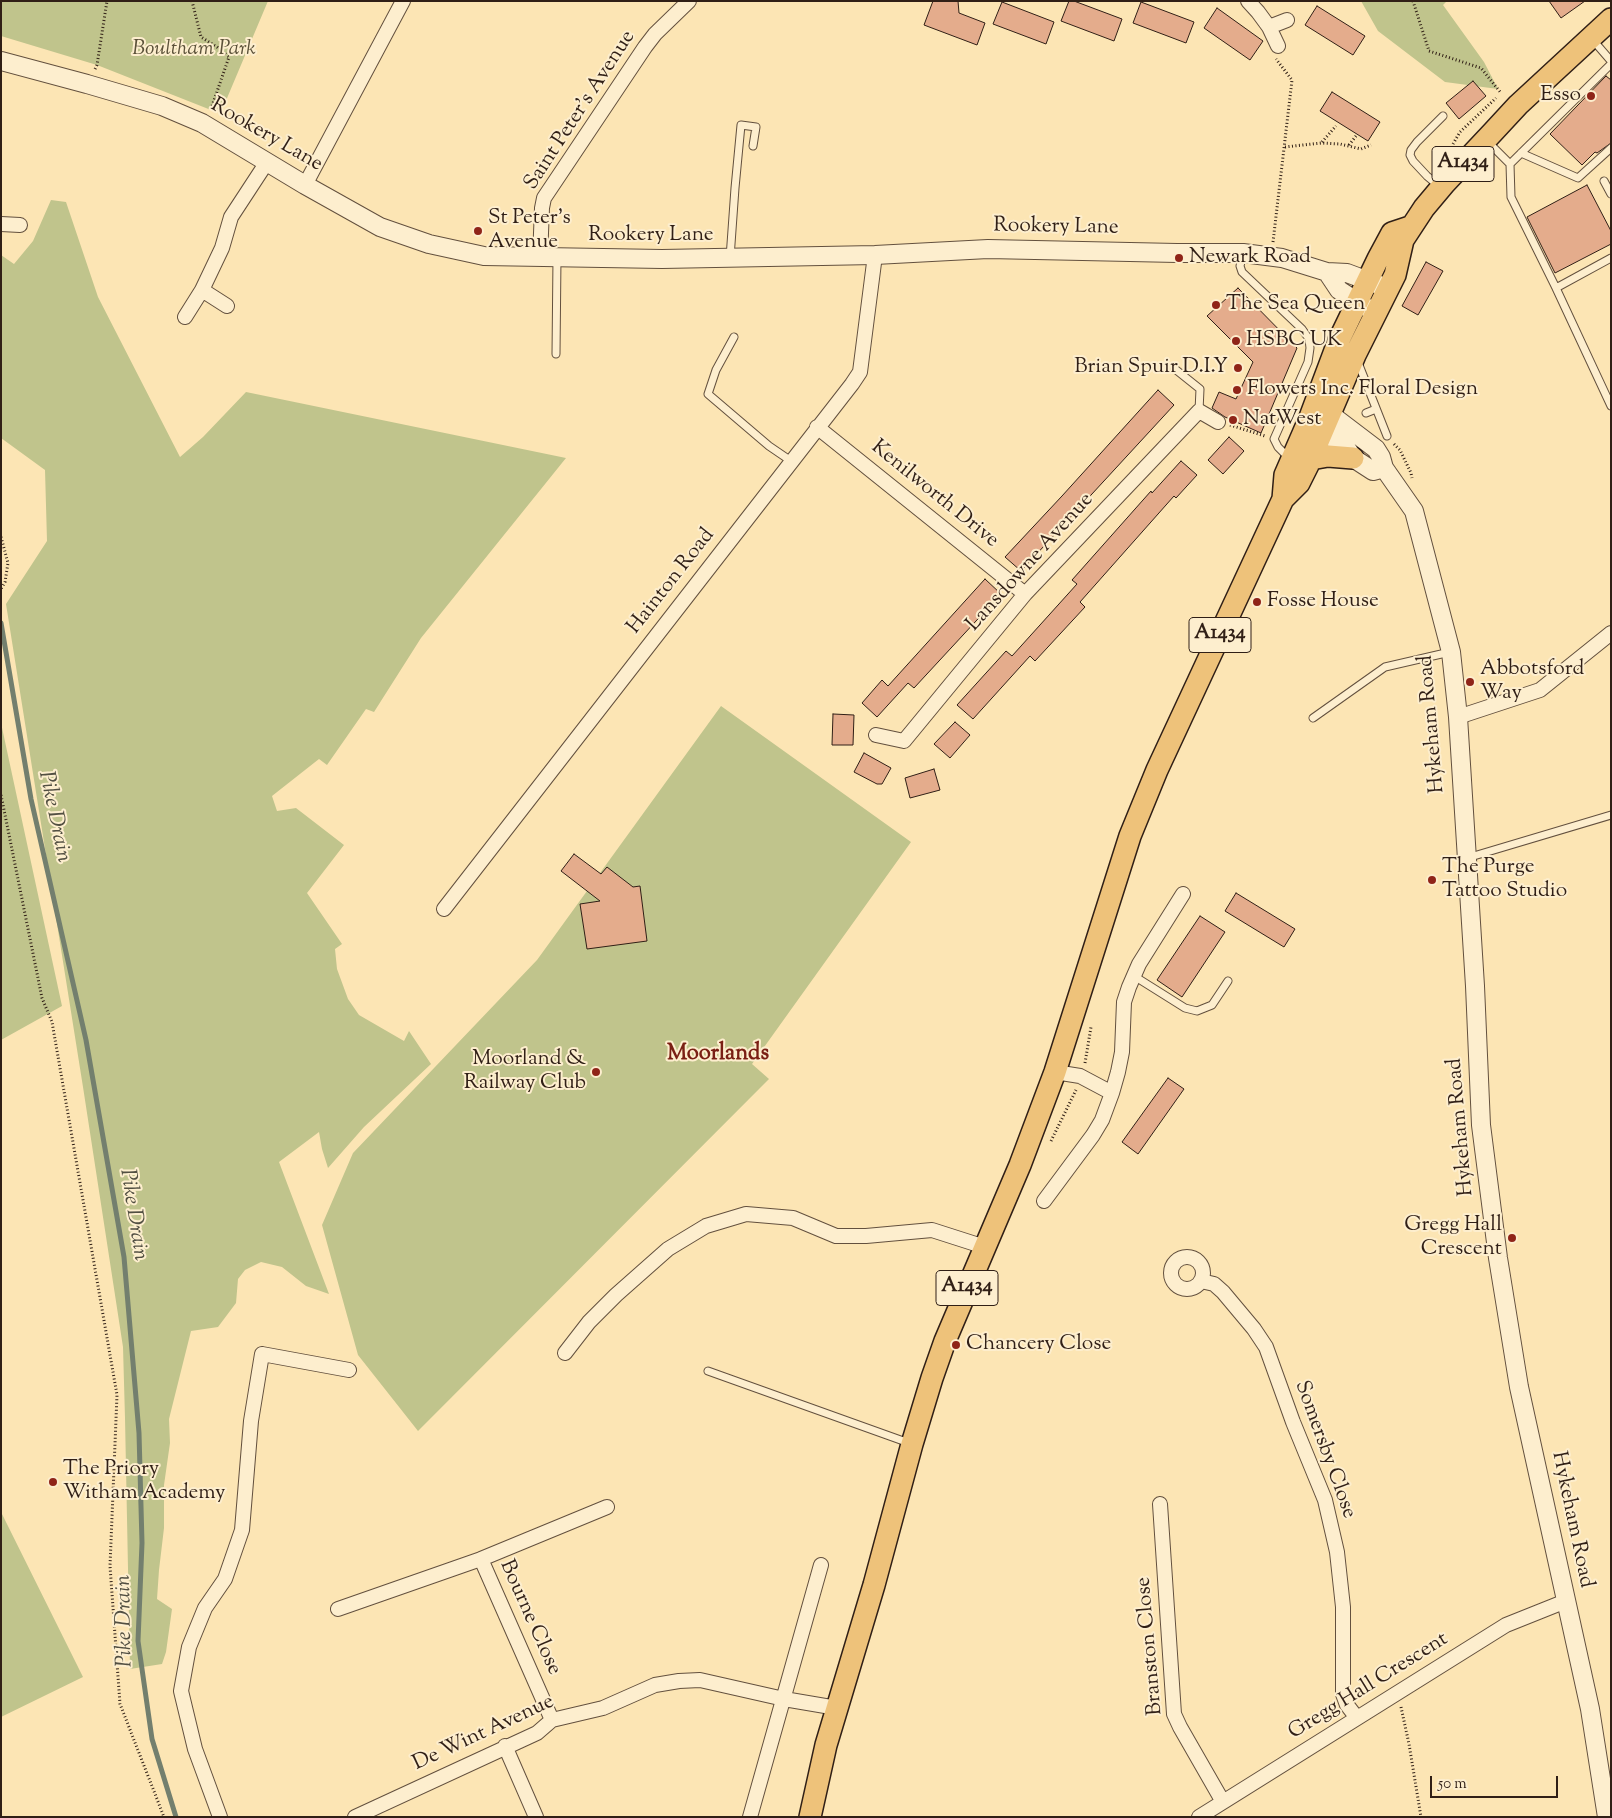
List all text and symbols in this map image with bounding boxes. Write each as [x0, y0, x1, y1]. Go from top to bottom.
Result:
street label: Saint Peter's Avenue [520, 26, 642, 196]
park label: Boultham Park [132, 37, 256, 63]
place label: Esso [1540, 83, 1581, 109]
marker: Esso [1585, 90, 1597, 102]
street label: Rookery Lane [205, 94, 327, 178]
road number: A1434 [1432, 146, 1494, 182]
place label: St Peter's Avenue [488, 206, 571, 256]
street label: Rookery Lane [993, 214, 1119, 242]
street label: Rookery Lane [588, 223, 714, 249]
marker: St Peter's Avenue [472, 225, 484, 237]
place label: Newark Road [1189, 245, 1311, 271]
marker: Newark Road [1173, 252, 1185, 264]
place label: The Sea Queen [1226, 292, 1365, 318]
marker: The Sea Queen [1210, 299, 1222, 311]
place label: HSBC UK [1246, 328, 1342, 354]
marker: HSBC UK [1230, 335, 1242, 347]
place label: Brian Spuir D.I.Y [1074, 355, 1228, 381]
marker: Brian Spuir D.I.Y [1232, 362, 1244, 374]
place label: Flowers Inc. Floral Design [1247, 377, 1478, 403]
marker: Flowers Inc. Floral Design [1231, 384, 1243, 396]
place label: NatWest [1243, 407, 1321, 433]
marker: NatWest [1227, 414, 1239, 426]
street label: Kenilworth Drive [865, 436, 1003, 554]
street label: Lansdowne Avenue [962, 488, 1100, 638]
street label: Hainton Road [623, 524, 721, 640]
place label: Fosse House [1267, 589, 1379, 615]
marker: Fosse House [1251, 596, 1263, 608]
road number: A1434 [1189, 618, 1251, 652]
street label: Hykeham Road [1414, 654, 1452, 794]
place label: Abbotsford Way [1480, 657, 1584, 707]
marker: Abbotsford Way [1464, 676, 1476, 688]
water label: Pike Drain [30, 769, 76, 865]
place label: The Purge Tattoo Studio [1442, 855, 1567, 905]
marker: The Purge Tattoo Studio [1426, 874, 1438, 886]
district label: Moorlands [667, 1042, 769, 1068]
place label: Moorland & Railway Club [464, 1047, 586, 1097]
street label: Hykeham Road [1443, 1057, 1481, 1197]
marker: Moorland & Railway Club [590, 1066, 602, 1078]
water label: Pike Drain [112, 1167, 152, 1263]
place label: Gregg Hall Crescent [1404, 1213, 1502, 1263]
marker: Gregg Hall Crescent [1506, 1232, 1518, 1244]
road number: A1434 [936, 1270, 998, 1306]
place label: Chancery Close [966, 1332, 1111, 1358]
marker: Chancery Close [950, 1339, 962, 1351]
street label: Somersby Close [1287, 1378, 1361, 1522]
street label: Hykeham Road [1544, 1450, 1598, 1590]
place label: The Priory Witham Academy [63, 1457, 226, 1507]
marker: The Priory Witham Academy [47, 1476, 59, 1488]
street label: Bourne Close [492, 1557, 566, 1679]
water label: Pike Drain [112, 1575, 140, 1667]
street label: Branston Close [1132, 1576, 1170, 1716]
street label: Gregg Hall Crescent [1285, 1628, 1453, 1746]
street label: De Wint Avenue [409, 1690, 559, 1778]
scale bar [1432, 1766, 1560, 1798]
text: 50 m [1438, 1774, 1467, 1795]

